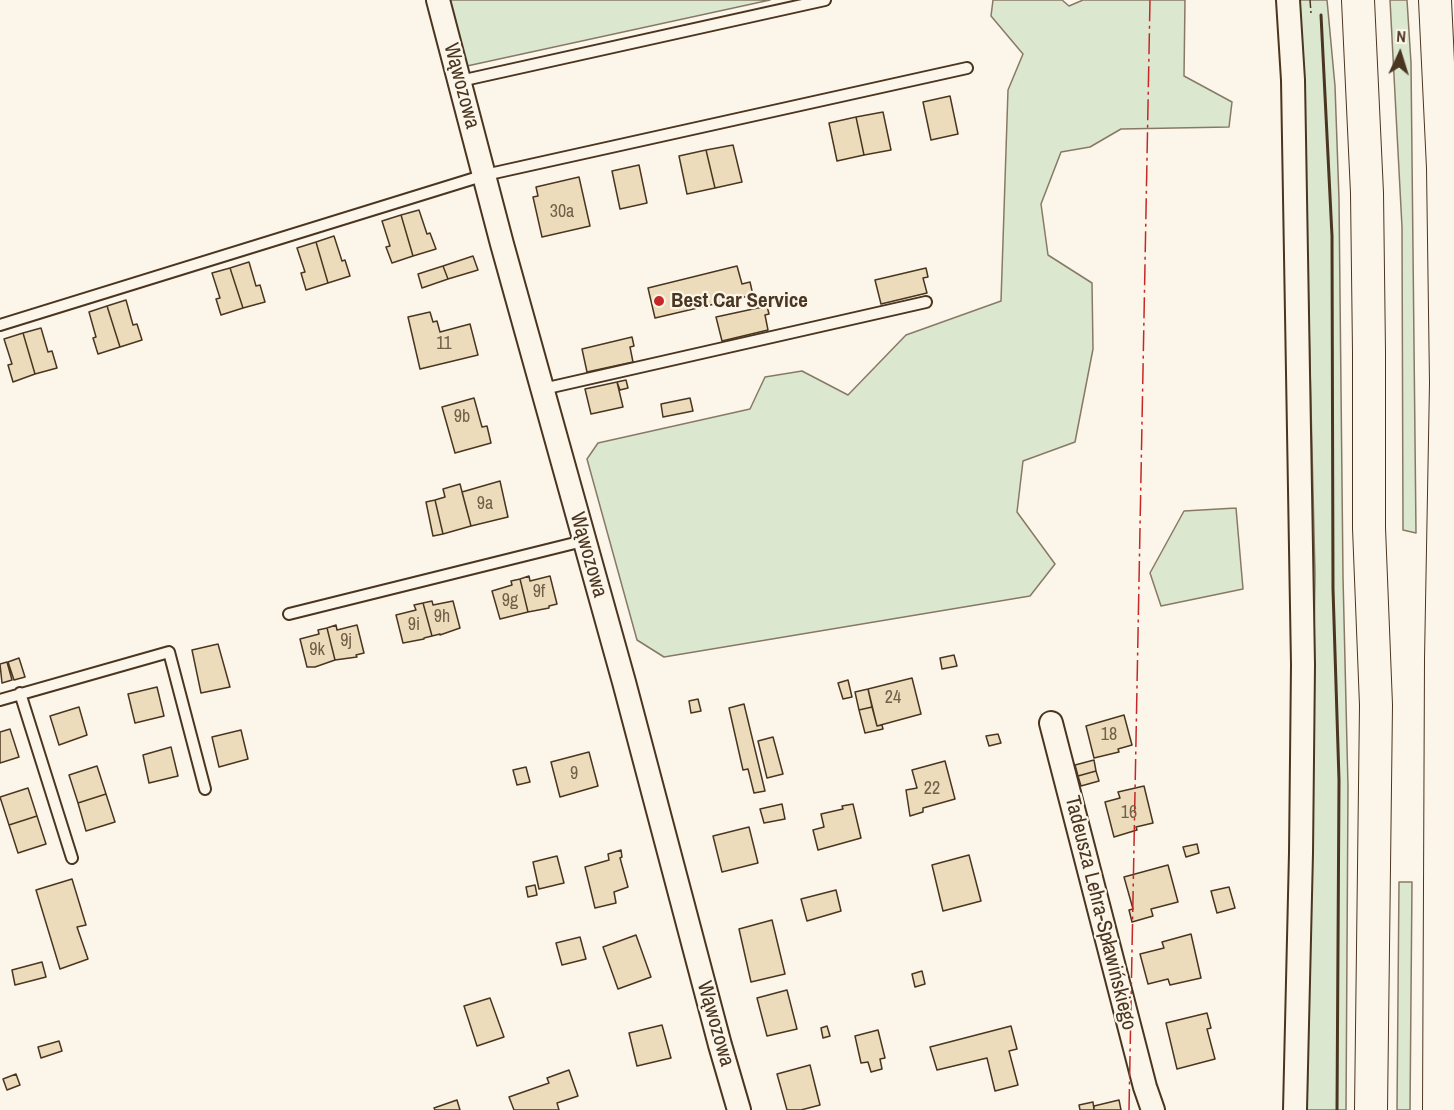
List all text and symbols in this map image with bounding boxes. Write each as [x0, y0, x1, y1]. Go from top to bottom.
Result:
north arrow [1370, 24, 1430, 84]
text: N [1396, 25, 1407, 47]
street label: Wąwozowa [438, 41, 484, 131]
house number: 30a [550, 201, 574, 223]
place label: Best Car Service [671, 288, 808, 314]
marker: Best Car Service [652, 294, 666, 308]
house number: 11 [436, 333, 452, 355]
house number: 9b [454, 406, 470, 428]
house number: 9a [477, 493, 493, 515]
street label: Wąwozowa [564, 510, 612, 600]
house number: 9f [533, 581, 545, 603]
house number: 9g [502, 590, 518, 612]
house number: 9h [434, 606, 450, 628]
house number: 9i [408, 614, 420, 636]
house number: 9j [340, 630, 352, 652]
house number: 9k [309, 639, 325, 661]
house number: 24 [885, 687, 901, 709]
house number: 18 [1101, 724, 1117, 746]
house number: 9 [570, 763, 578, 785]
house number: 22 [924, 778, 940, 800]
street label: Tadeusza Lehra-Spławińskiego [1059, 793, 1141, 1033]
house number: 16 [1121, 802, 1137, 824]
street label: Wąwozowa [691, 979, 739, 1069]

